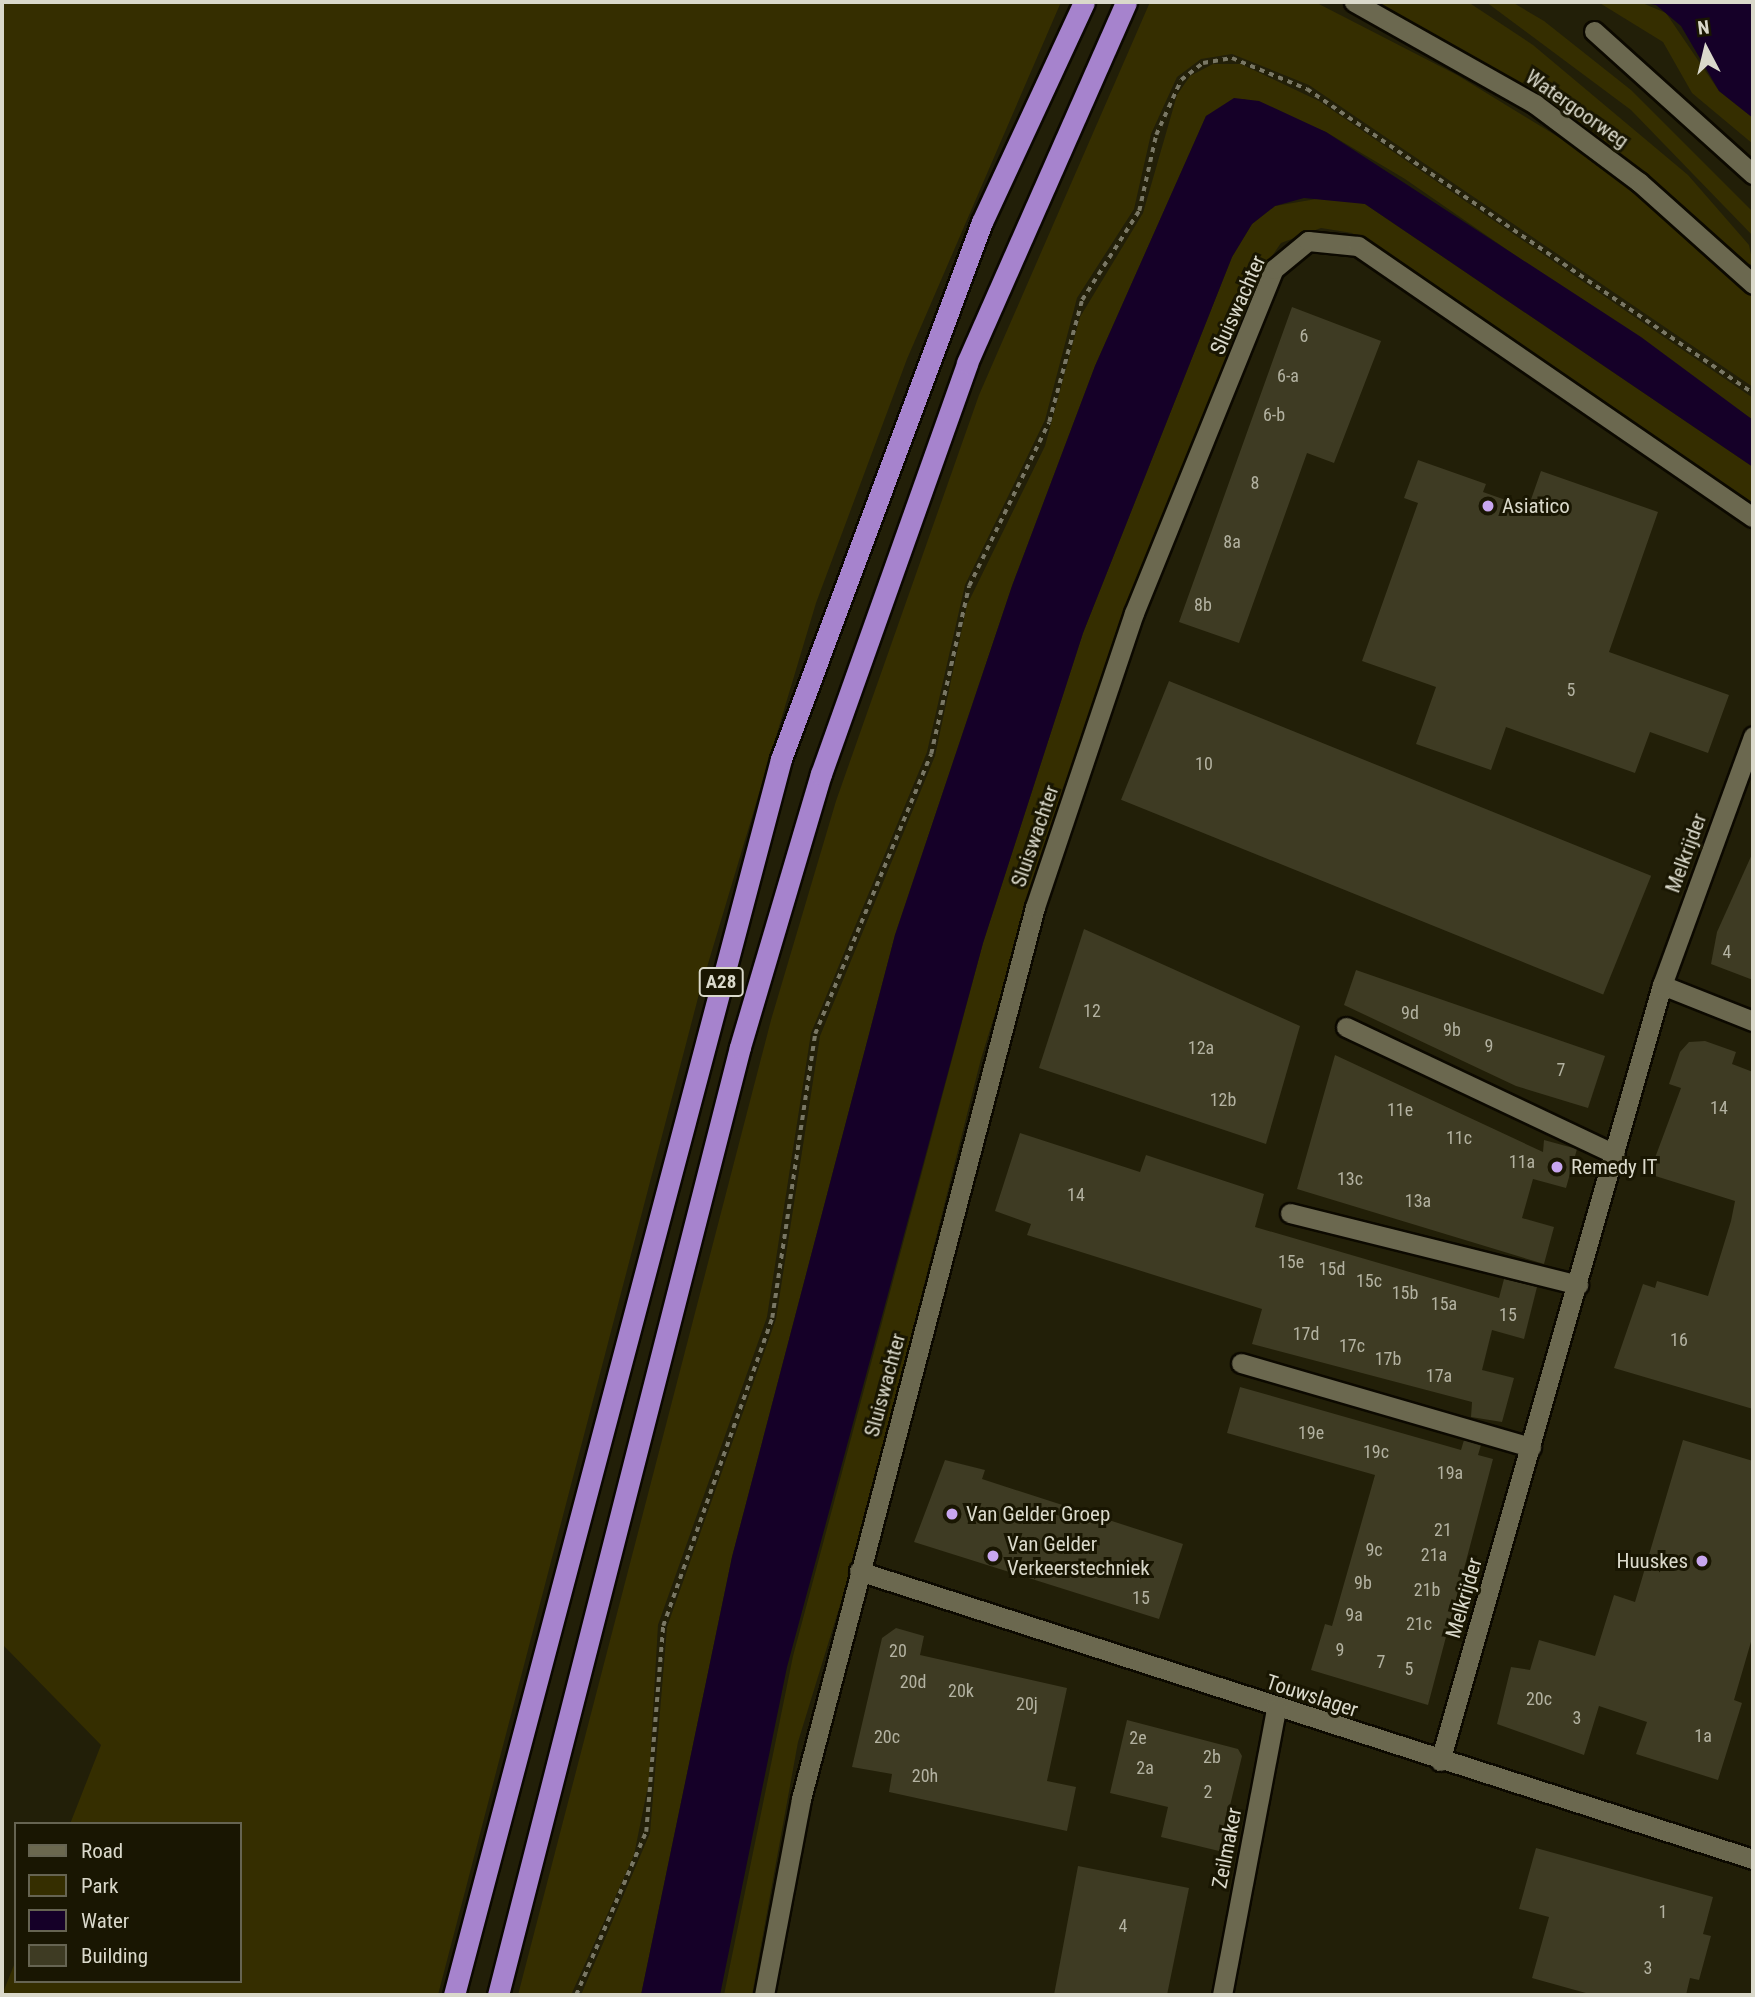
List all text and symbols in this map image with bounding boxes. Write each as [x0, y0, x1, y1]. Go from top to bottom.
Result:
north arrow [1671, 14, 1741, 84]
text: N [1696, 16, 1711, 40]
street label: Watergoorweg [1521, 64, 1633, 154]
street label: Sluiswachter [1205, 251, 1271, 359]
house number: 6 [1300, 325, 1308, 347]
house number: 6-a [1277, 365, 1299, 387]
house number: 6-b [1263, 404, 1285, 426]
house number: 8 [1251, 472, 1259, 494]
place label: Asiatico [1502, 493, 1570, 519]
marker: Asiatico [1480, 498, 1496, 514]
house number: 8a [1223, 531, 1241, 553]
house number: 8b [1194, 594, 1212, 616]
house number: 5 [1567, 679, 1575, 701]
house number: 10 [1195, 753, 1213, 775]
street label: Sluiswachter [1006, 782, 1064, 890]
street label: Melkrijder [1660, 810, 1712, 896]
house number: 4 [1723, 941, 1731, 963]
road number: A28 [698, 966, 744, 998]
house number: 12 [1083, 1000, 1101, 1022]
house number: 9d [1401, 1002, 1419, 1024]
house number: 9b [1443, 1019, 1461, 1041]
house number: 9 [1485, 1035, 1493, 1057]
house number: 12a [1188, 1037, 1214, 1059]
house number: 7 [1557, 1059, 1565, 1081]
house number: 12b [1210, 1089, 1236, 1111]
house number: 14 [1710, 1097, 1728, 1119]
house number: 11e [1387, 1099, 1413, 1121]
house number: 11c [1446, 1127, 1472, 1149]
house number: 11a [1509, 1151, 1535, 1173]
place label: Remedy IT [1571, 1154, 1658, 1180]
marker: Remedy IT [1549, 1159, 1565, 1175]
house number: 13c [1337, 1168, 1363, 1190]
house number: 14 [1067, 1184, 1085, 1206]
house number: 13a [1405, 1190, 1431, 1212]
house number: 15e [1278, 1251, 1304, 1273]
house number: 15d [1319, 1258, 1345, 1280]
house number: 15c [1356, 1270, 1382, 1292]
house number: 15b [1392, 1282, 1418, 1304]
house number: 15a [1431, 1293, 1457, 1315]
house number: 15 [1499, 1304, 1517, 1326]
house number: 17d [1293, 1323, 1319, 1345]
house number: 16 [1670, 1329, 1688, 1351]
street label: Sluiswachter [859, 1330, 911, 1440]
house number: 17c [1339, 1335, 1365, 1357]
house number: 17b [1375, 1348, 1401, 1370]
house number: 17a [1426, 1365, 1452, 1387]
house number: 19e [1298, 1422, 1324, 1444]
house number: 19c [1363, 1441, 1389, 1463]
house number: 19a [1437, 1462, 1463, 1484]
place label: Van Gelder Groep [966, 1501, 1110, 1527]
marker: Van Gelder Groep [944, 1506, 960, 1522]
house number: 21 [1434, 1519, 1452, 1541]
place label: Van Gelder Verkeerstechniek [1007, 1531, 1150, 1581]
house number: 9c [1365, 1539, 1383, 1561]
house number: 21a [1421, 1544, 1447, 1566]
marker: Van Gelder Verkeerstechniek [985, 1548, 1001, 1564]
place label: Huuskes [1616, 1548, 1688, 1574]
marker: Huuskes [1694, 1553, 1710, 1569]
street label: Melkrijder [1441, 1555, 1487, 1641]
house number: 9b [1354, 1572, 1372, 1594]
house number: 21b [1414, 1579, 1440, 1601]
house number: 15 [1132, 1587, 1150, 1609]
house number: 9a [1345, 1604, 1363, 1626]
house number: 21c [1406, 1613, 1432, 1635]
house number: 9 [1336, 1639, 1344, 1661]
house number: 20 [889, 1640, 907, 1662]
house number: 7 [1377, 1651, 1385, 1673]
house number: 5 [1405, 1658, 1413, 1680]
street label: Touwslager [1263, 1669, 1361, 1723]
house number: 20d [900, 1671, 926, 1693]
house number: 20k [948, 1680, 974, 1702]
house number: 20c [1526, 1688, 1552, 1710]
house number: 20j [1016, 1693, 1038, 1715]
house number: 3 [1573, 1707, 1581, 1729]
house number: 1a [1694, 1725, 1712, 1747]
house number: 20c [874, 1726, 900, 1748]
house number: 2e [1129, 1727, 1147, 1749]
house number: 2b [1203, 1746, 1221, 1768]
house number: 2a [1136, 1757, 1154, 1779]
house number: 20h [912, 1765, 938, 1787]
house number: 2 [1204, 1781, 1212, 1803]
street label: Zeilmaker [1207, 1806, 1247, 1890]
legend [14, 1822, 242, 1983]
text: Road [81, 1839, 123, 1863]
text: Park [81, 1874, 118, 1898]
house number: 1 [1659, 1901, 1667, 1923]
text: Water [81, 1909, 129, 1933]
house number: 4 [1119, 1915, 1127, 1937]
text: Building [81, 1944, 148, 1968]
house number: 3 [1644, 1957, 1652, 1979]

